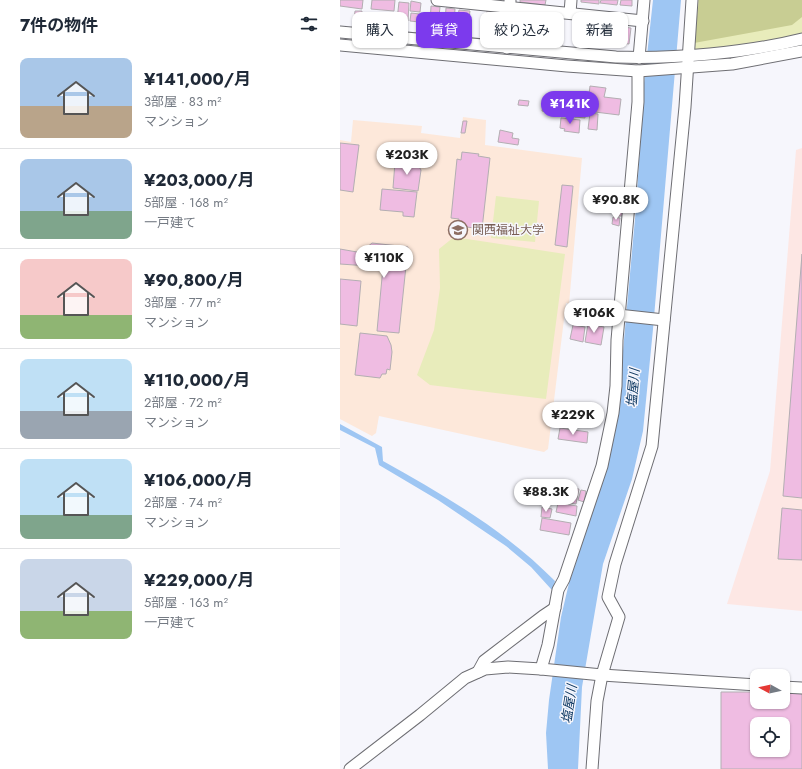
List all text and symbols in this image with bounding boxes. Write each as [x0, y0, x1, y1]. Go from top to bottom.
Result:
chip: 購入 [352, 12, 408, 48]
chip: 賃貸 [416, 12, 472, 48]
chip: 絞り込み [480, 12, 564, 48]
chip: 新着 [572, 12, 628, 48]
text: 7件の物件 [20, 13, 98, 37]
icon: filters [298, 13, 320, 35]
text: ¥141,000/月 [144, 67, 251, 91]
icon: home [52, 74, 100, 122]
pin: ¥141K [542, 91, 598, 125]
text: 3部屋 · 83 m² [144, 92, 222, 111]
text: ¥141K [550, 94, 590, 113]
text: マンション [144, 112, 209, 131]
pin: ¥203K [379, 142, 435, 176]
text: ¥203K [386, 145, 429, 164]
text: ¥203,000/月 [144, 168, 255, 192]
icon: home [52, 175, 100, 223]
pin: ¥90.8K [583, 187, 649, 221]
text: ¥90.8K [592, 190, 640, 209]
text: 5部屋 · 168 m² [144, 193, 228, 212]
text: 一戸建て [144, 213, 196, 232]
school or university icon: 関西福祉大学 [447, 219, 469, 241]
place label: 関西福祉大学 [472, 221, 544, 239]
pin: ¥110K [356, 245, 412, 279]
text: ¥110K [364, 248, 404, 267]
text: ¥90,800/月 [144, 268, 244, 292]
icon: home [52, 275, 100, 323]
text: 3部屋 · 77 m² [144, 293, 221, 312]
pin: ¥106K [566, 300, 622, 334]
text: ¥106K [573, 303, 615, 322]
text: マンション [144, 313, 209, 332]
water label: 塩屋川 [622, 366, 644, 408]
text: ¥110,000/月 [144, 368, 251, 392]
icon: home [52, 375, 100, 423]
text: 2部屋 · 72 m² [144, 393, 222, 412]
pin: ¥229K [545, 402, 601, 436]
text: ¥229K [551, 405, 595, 424]
text: マンション [144, 413, 209, 432]
text: ¥106,000/月 [144, 468, 253, 492]
icon: home [52, 475, 100, 523]
pin: ¥88.3K [513, 479, 579, 513]
text: ¥88.3K [523, 482, 569, 501]
text: 2部屋 · 74 m² [144, 493, 222, 512]
text: マンション [144, 513, 209, 532]
text: ¥229,000/月 [144, 568, 254, 592]
icon: home [52, 575, 100, 623]
text: 5部屋 · 163 m² [144, 593, 228, 612]
text: 一戸建て [144, 613, 196, 632]
north arrow [750, 669, 790, 709]
map controls [750, 669, 790, 757]
water label: 塩屋川 [557, 681, 582, 725]
button: locate [750, 717, 790, 757]

